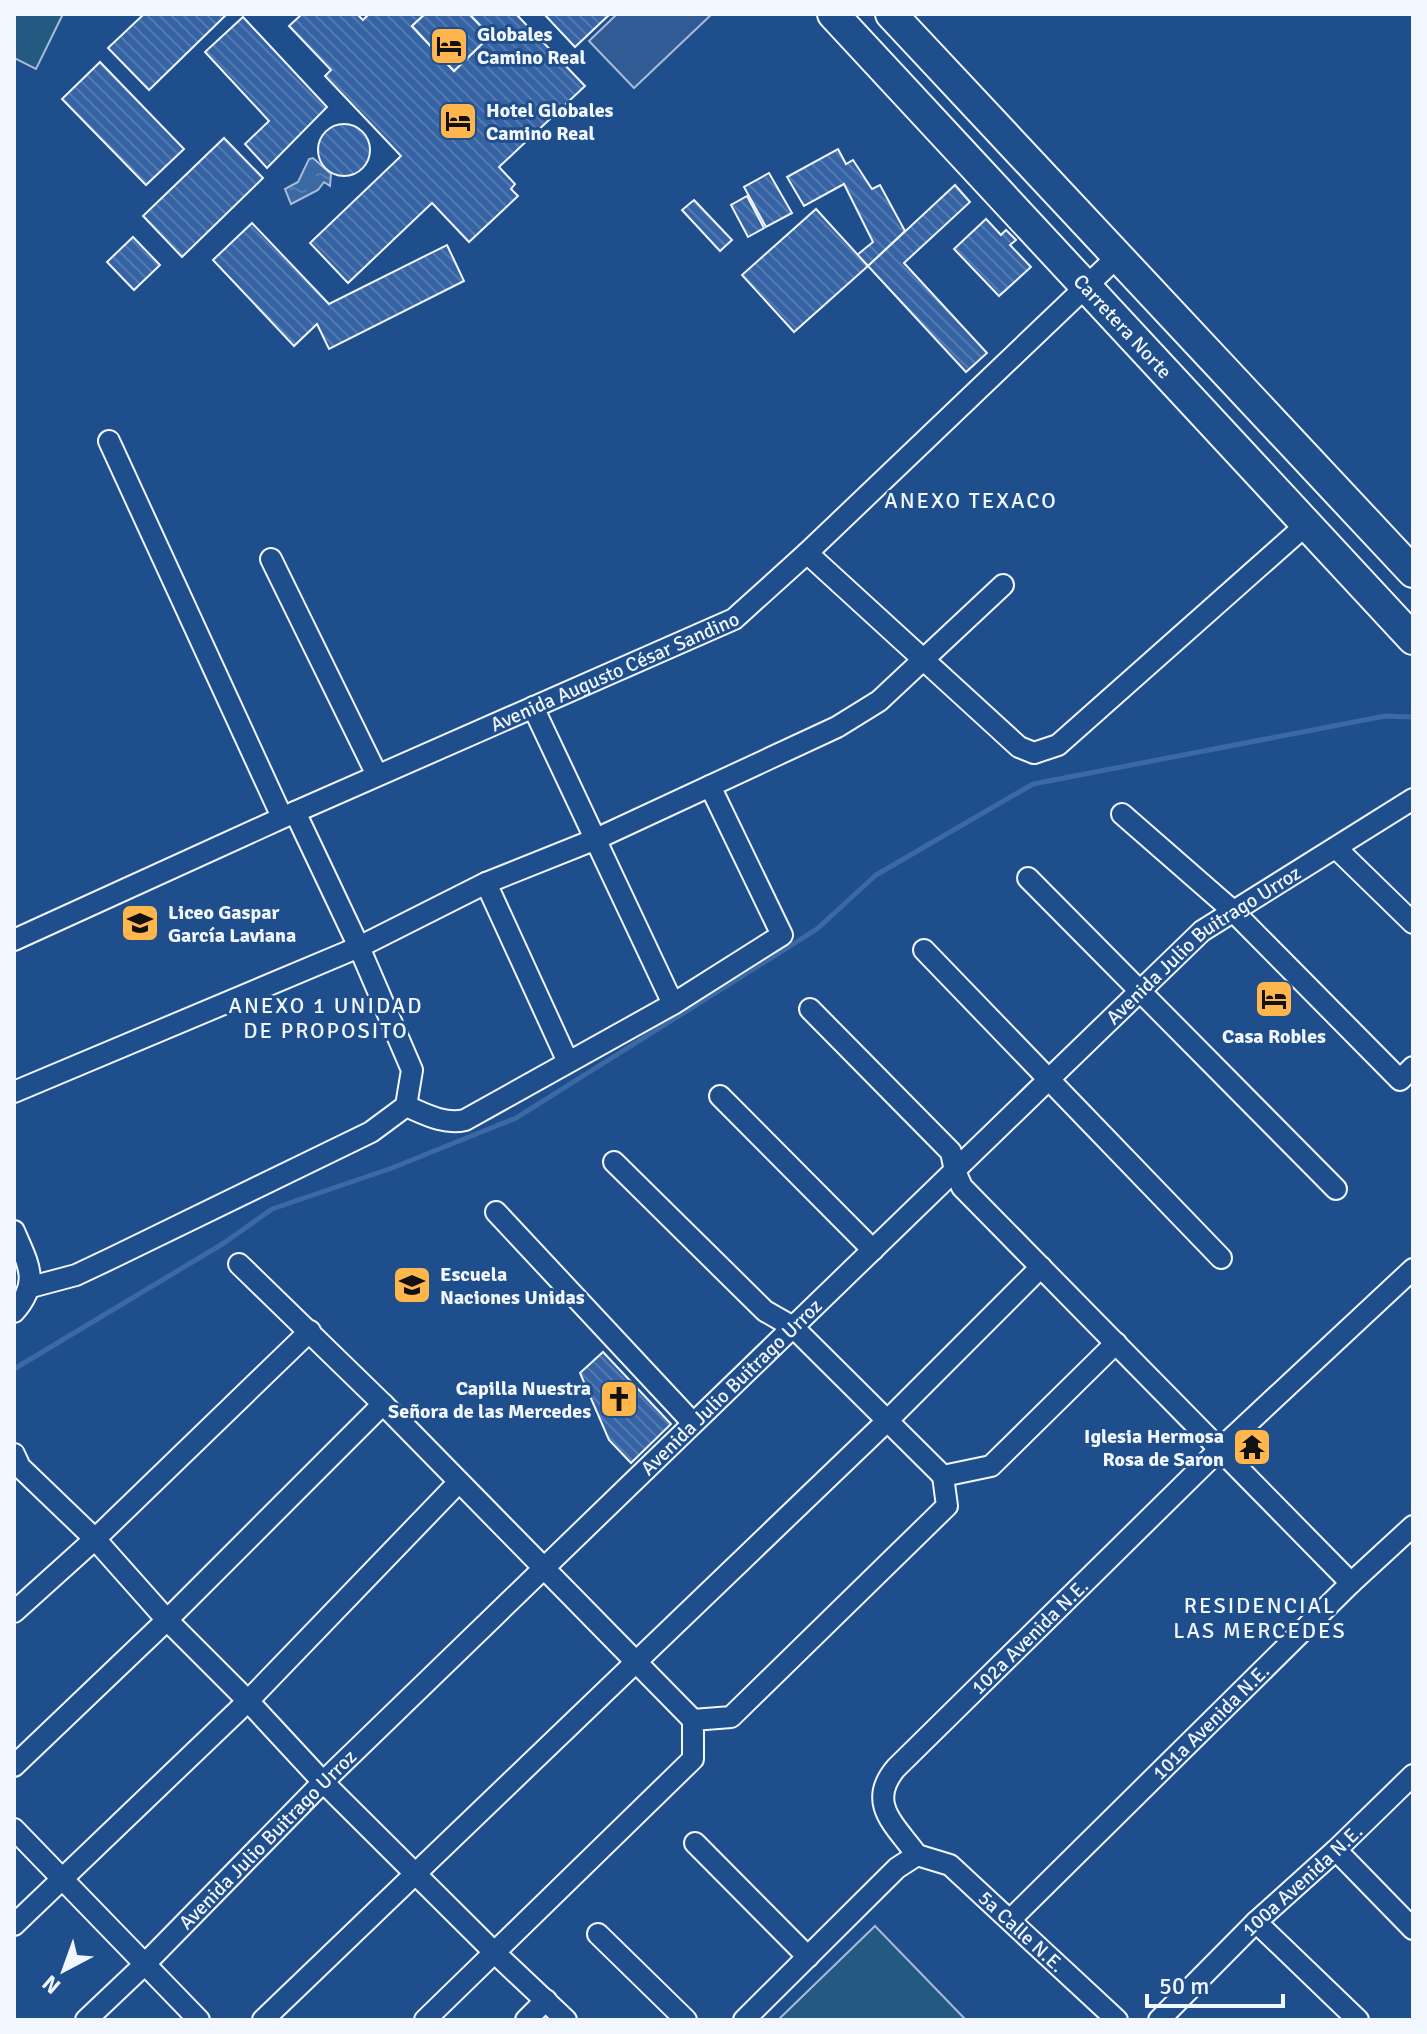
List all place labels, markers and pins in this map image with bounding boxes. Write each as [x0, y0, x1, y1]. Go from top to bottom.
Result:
place label: Globales Camino Real [477, 22, 586, 70]
hotel icon: Globales Camino Real [428, 25, 470, 67]
place label: Hotel Globales Camino Real [486, 98, 614, 146]
hotel icon: Hotel Globales Camino Real [437, 100, 479, 142]
place label: Liceo Gaspar García Laviana [168, 900, 296, 948]
school or university icon: Liceo Gaspar García Laviana [119, 902, 161, 944]
hotel icon: Casa Robles [1253, 978, 1295, 1020]
place label: Casa Robles [1222, 1024, 1326, 1049]
place label: Escuela Naciones Unidas [440, 1262, 585, 1310]
school or university icon: Escuela Naciones Unidas [391, 1264, 433, 1306]
place label: Capilla Nuestra Señora de las Mercedes [388, 1376, 591, 1424]
church icon: Capilla Nuestra Señora de las Mercedes [598, 1378, 640, 1420]
place label: Iglesia Hermosa Rosa de Saron [1084, 1424, 1224, 1472]
temple icon: Iglesia Hermosa Rosa de Saron [1231, 1426, 1273, 1468]

